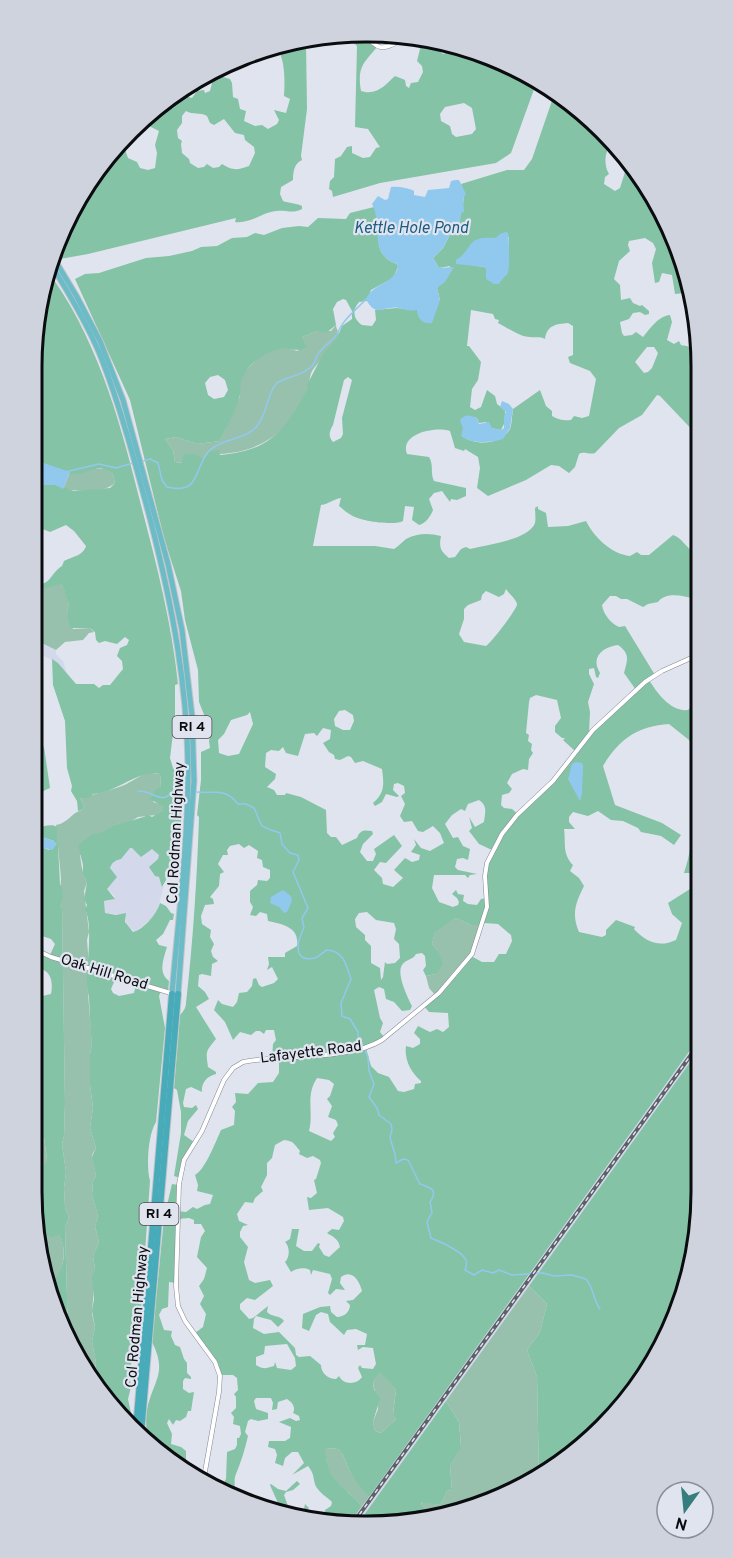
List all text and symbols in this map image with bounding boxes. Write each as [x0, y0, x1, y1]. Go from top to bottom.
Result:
water label: Kettle Hole Pond [354, 219, 470, 239]
road number: RI 4 [172, 716, 212, 738]
street label: Col Rodman Highway [164, 761, 190, 905]
street label: Oak Hill Road [58, 951, 150, 995]
street label: Lafayette Road [259, 1037, 363, 1069]
road number: RI 4 [140, 1203, 178, 1225]
street label: Col Rodman Highway [122, 1245, 154, 1389]
north arrow [655, 1480, 715, 1540]
text: N [673, 1511, 690, 1534]

